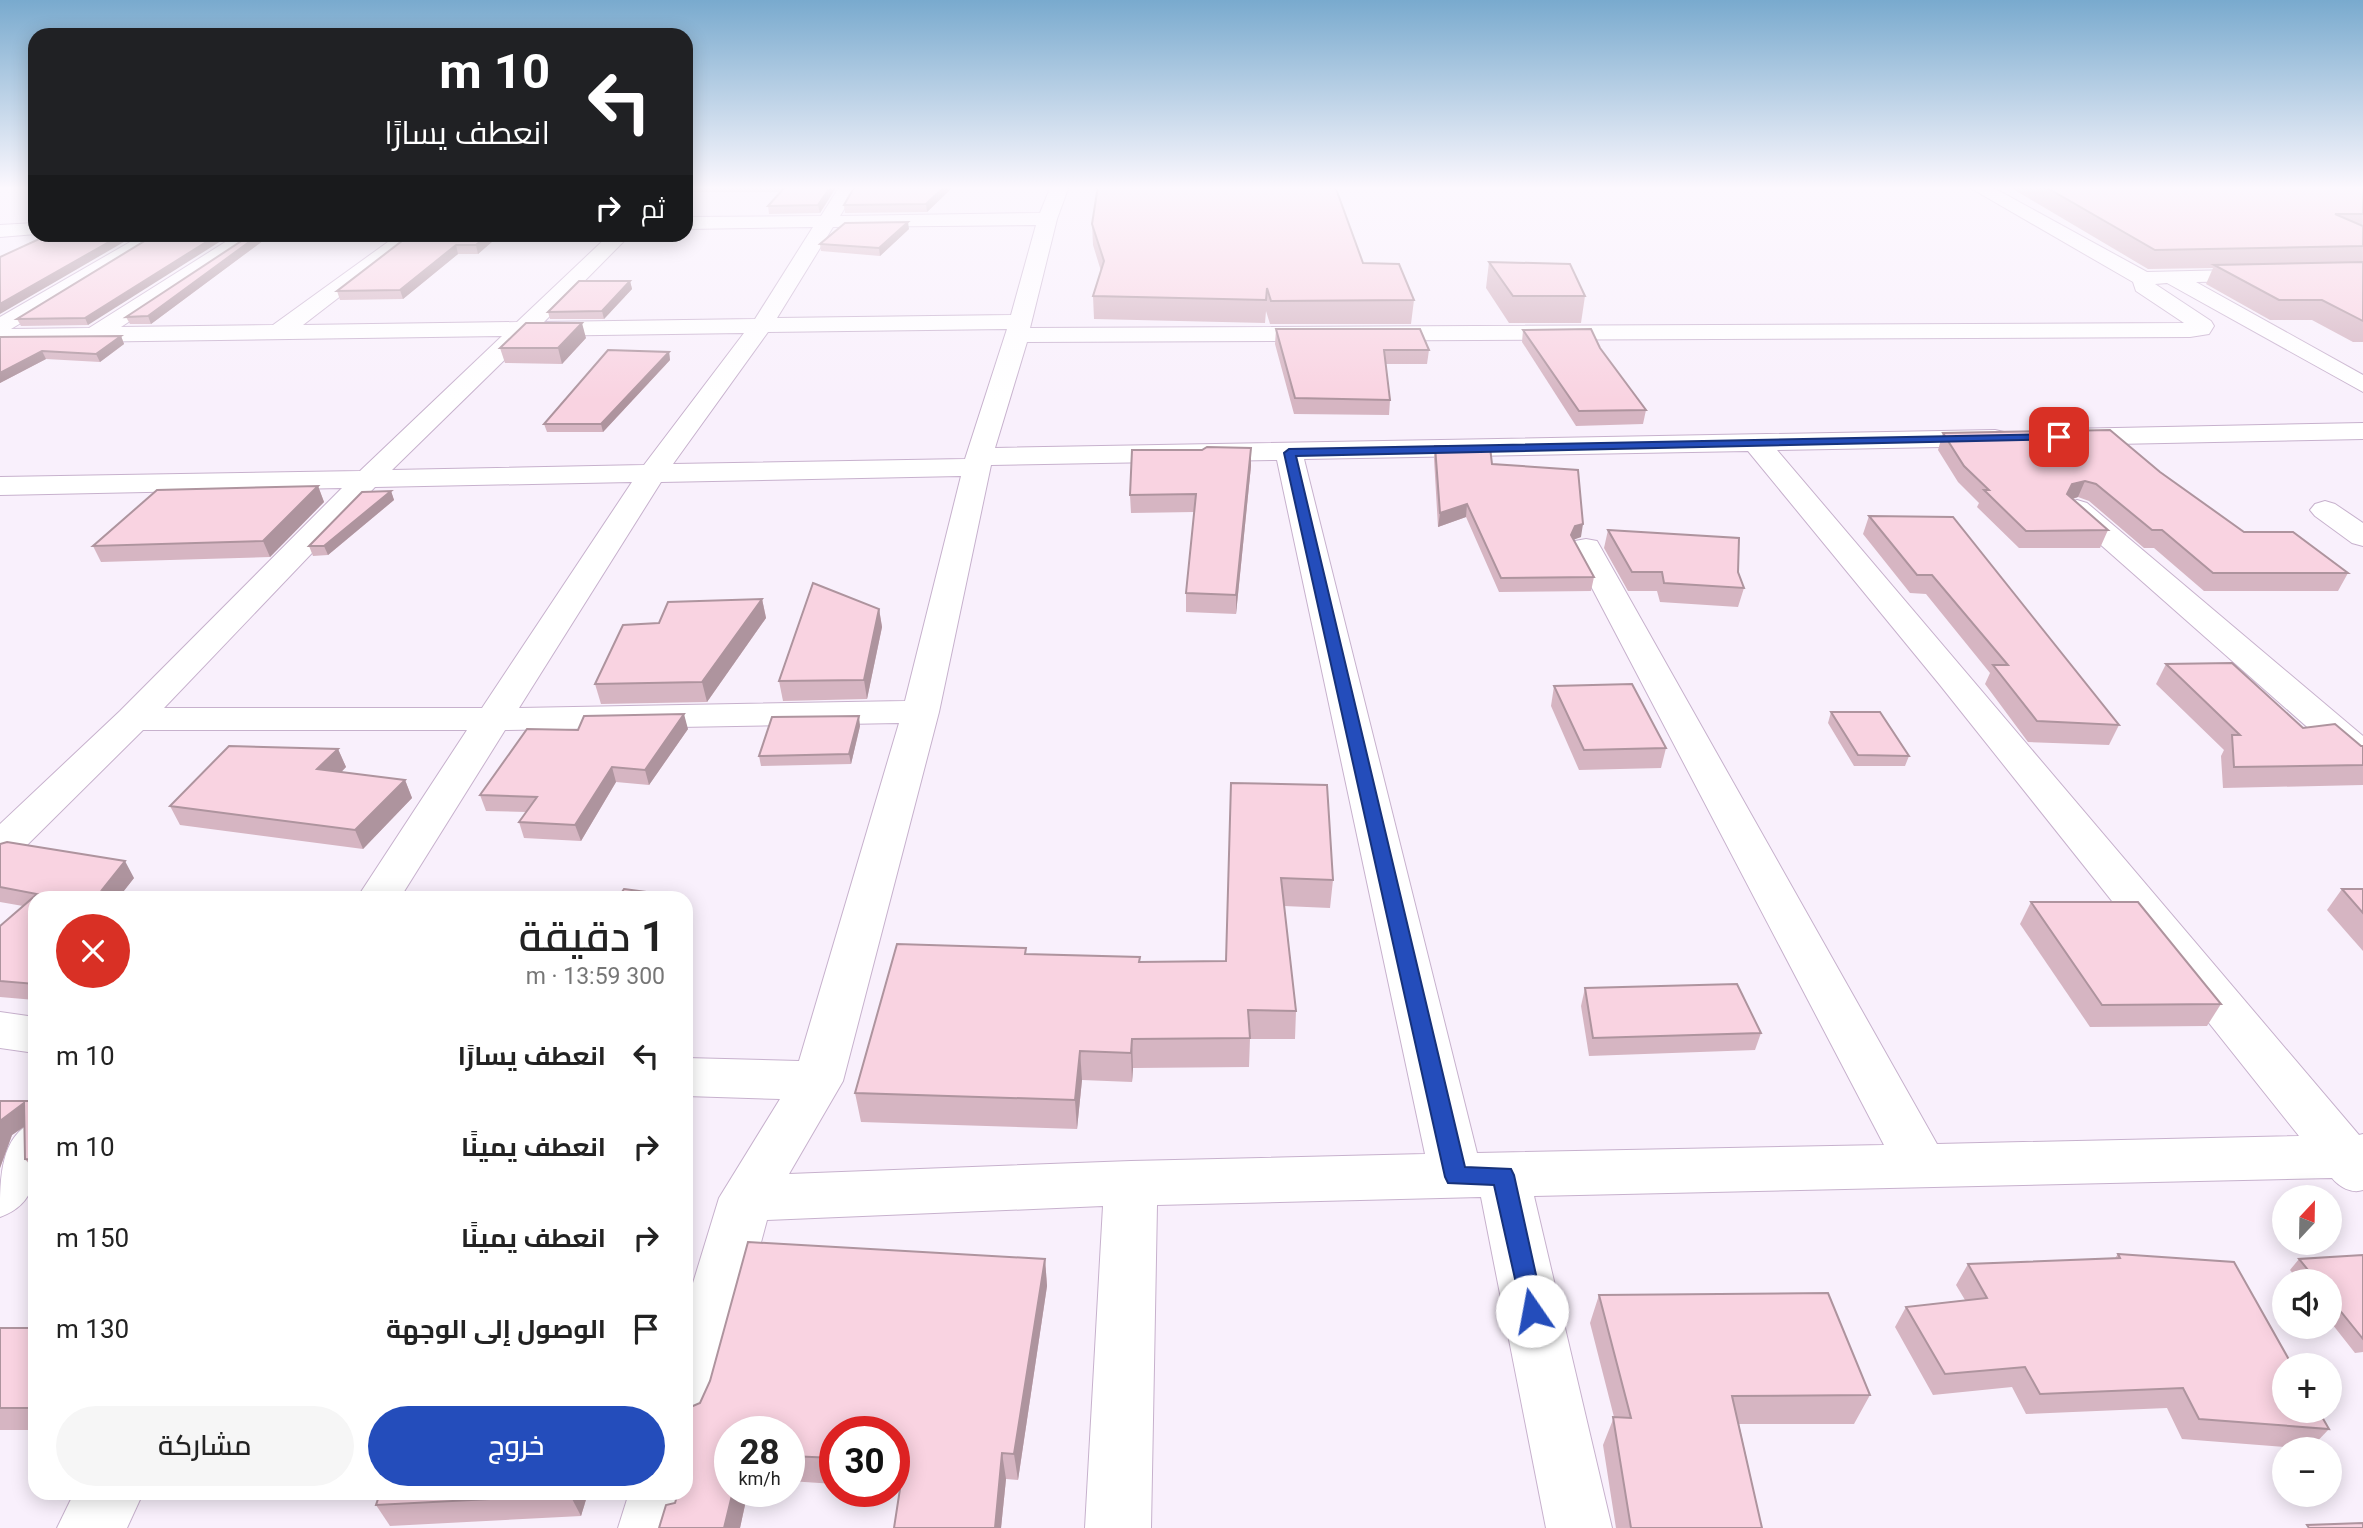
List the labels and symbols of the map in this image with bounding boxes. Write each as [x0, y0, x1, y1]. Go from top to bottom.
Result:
pin [2029, 407, 2089, 467]
north arrow [2272, 1185, 2342, 1255]
position arrow [1495, 1274, 1569, 1348]
speed limit sign: 30 [819, 1416, 910, 1507]

